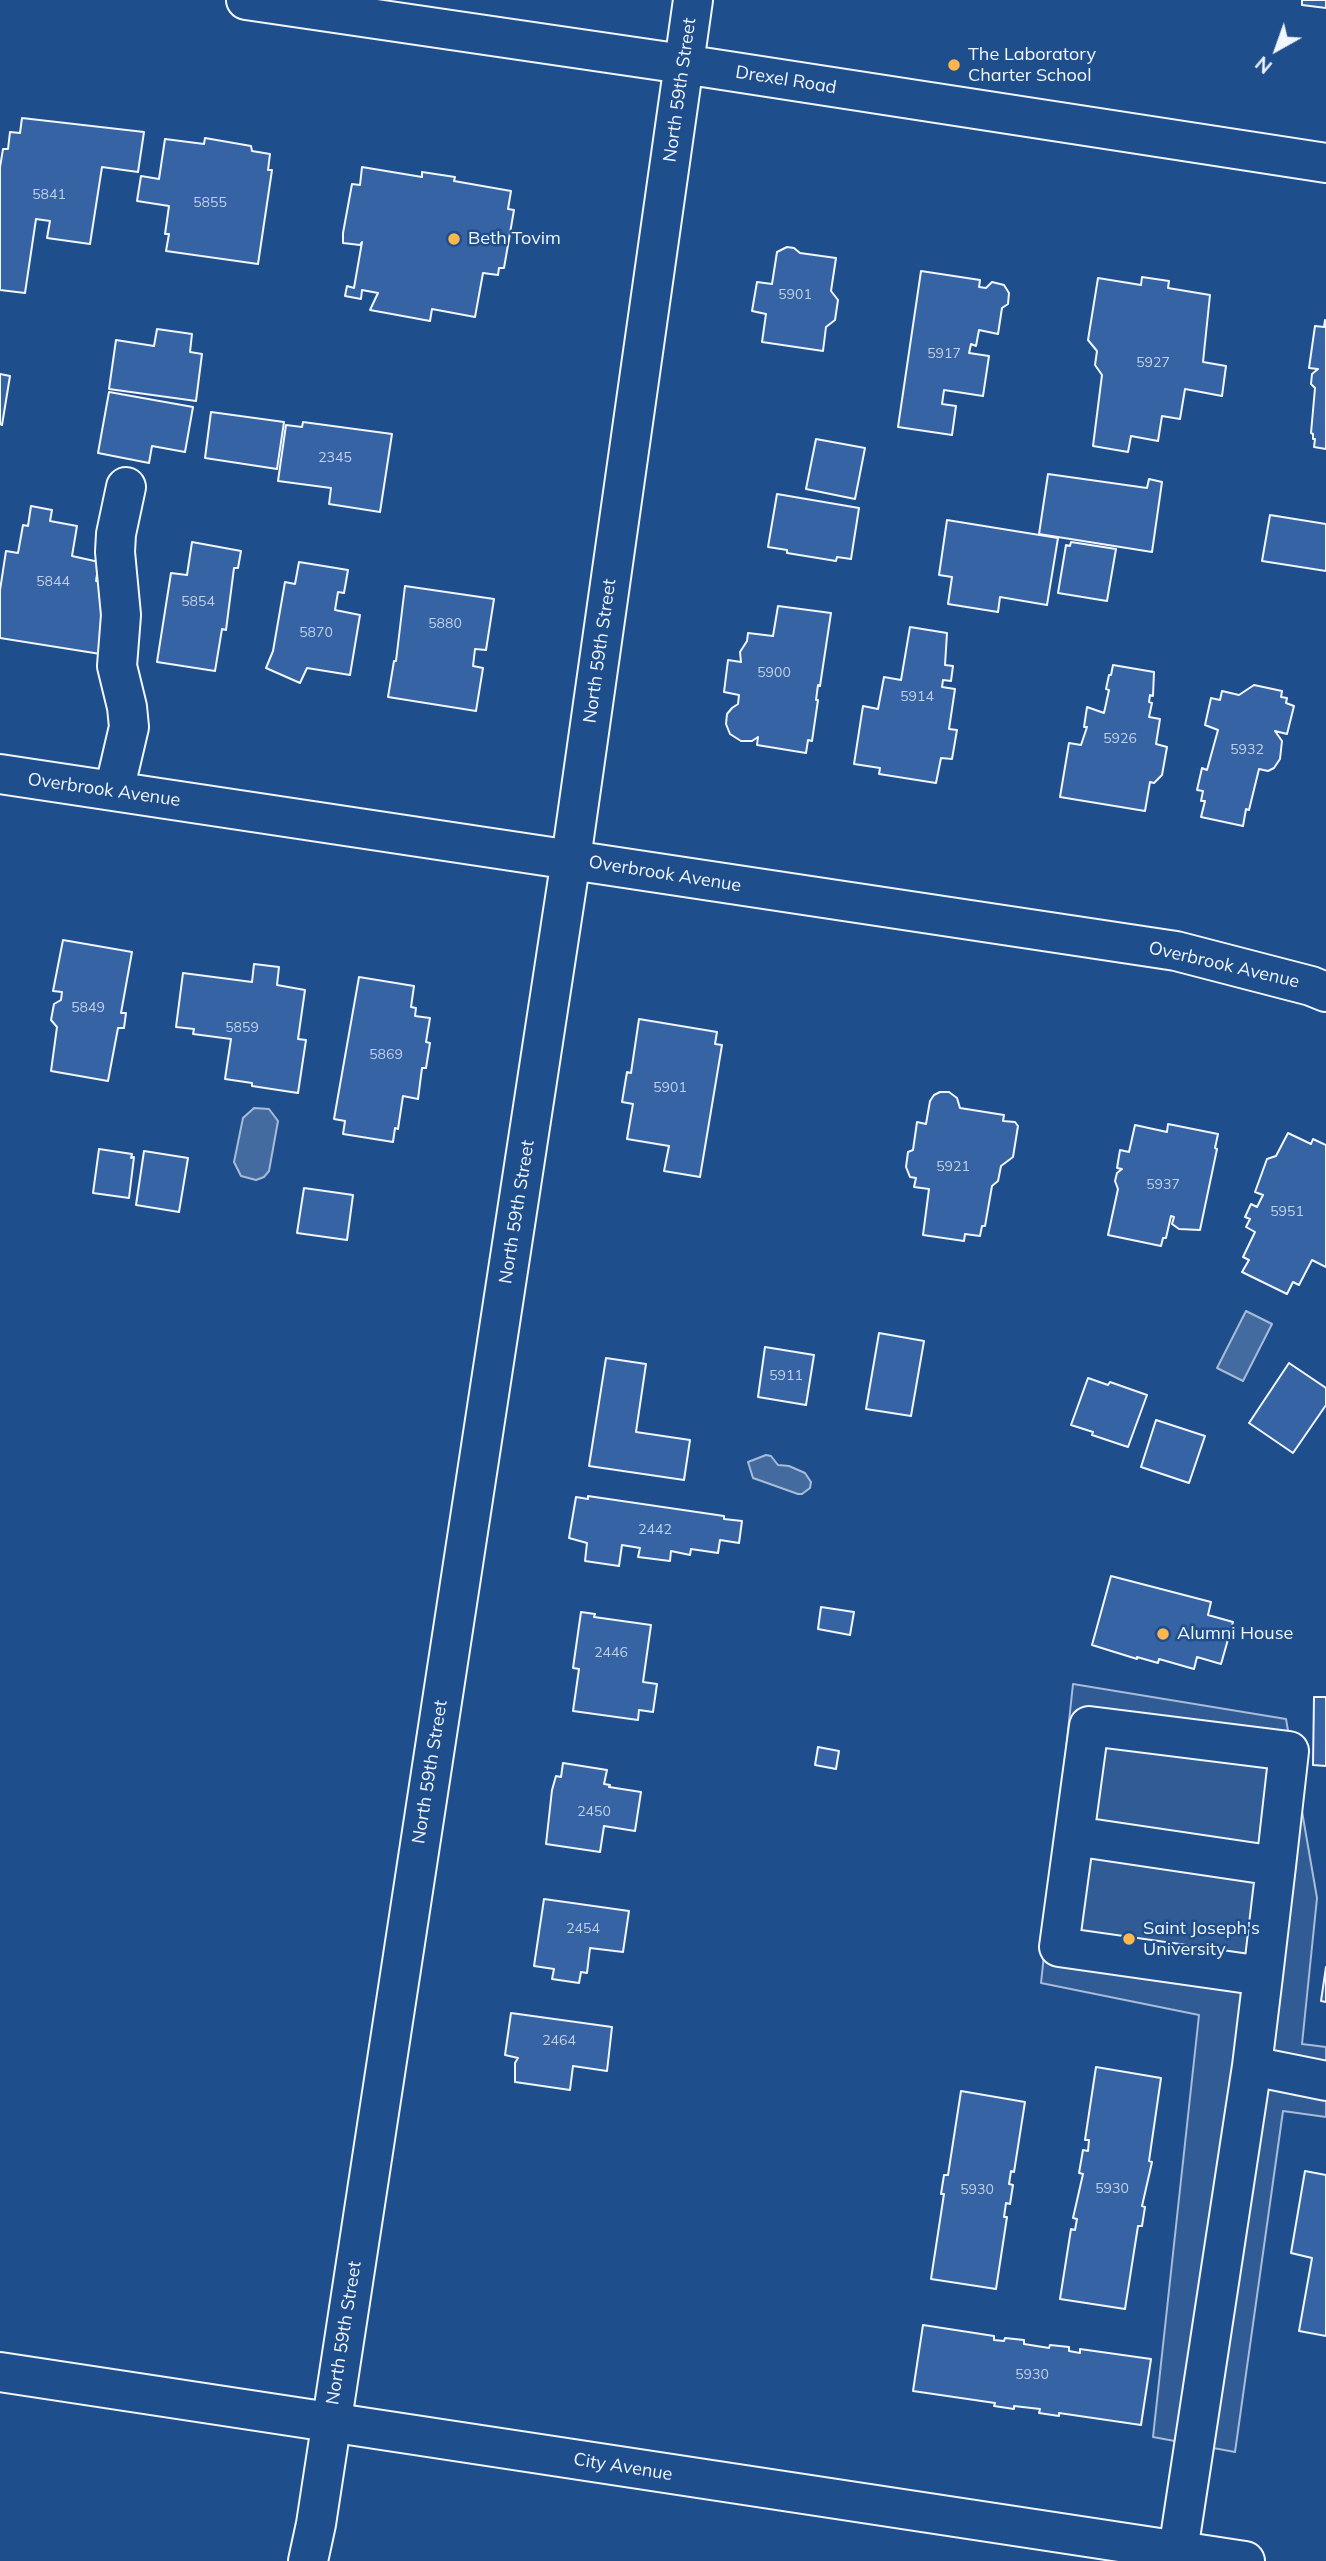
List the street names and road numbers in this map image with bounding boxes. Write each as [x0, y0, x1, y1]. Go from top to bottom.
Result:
street label: North 59th Street [659, 17, 701, 163]
street label: Drexel Road [734, 61, 838, 99]
street label: North 59th Street [579, 578, 621, 724]
street label: Overbrook Avenue [26, 769, 182, 811]
street label: Overbrook Avenue [587, 851, 743, 897]
street label: Overbrook Avenue [1147, 937, 1301, 993]
street label: North 59th Street [495, 1139, 539, 1285]
street label: North 59th Street [408, 1699, 452, 1845]
street label: North 59th Street [322, 2260, 366, 2406]
street label: City Avenue [572, 2449, 674, 2485]

